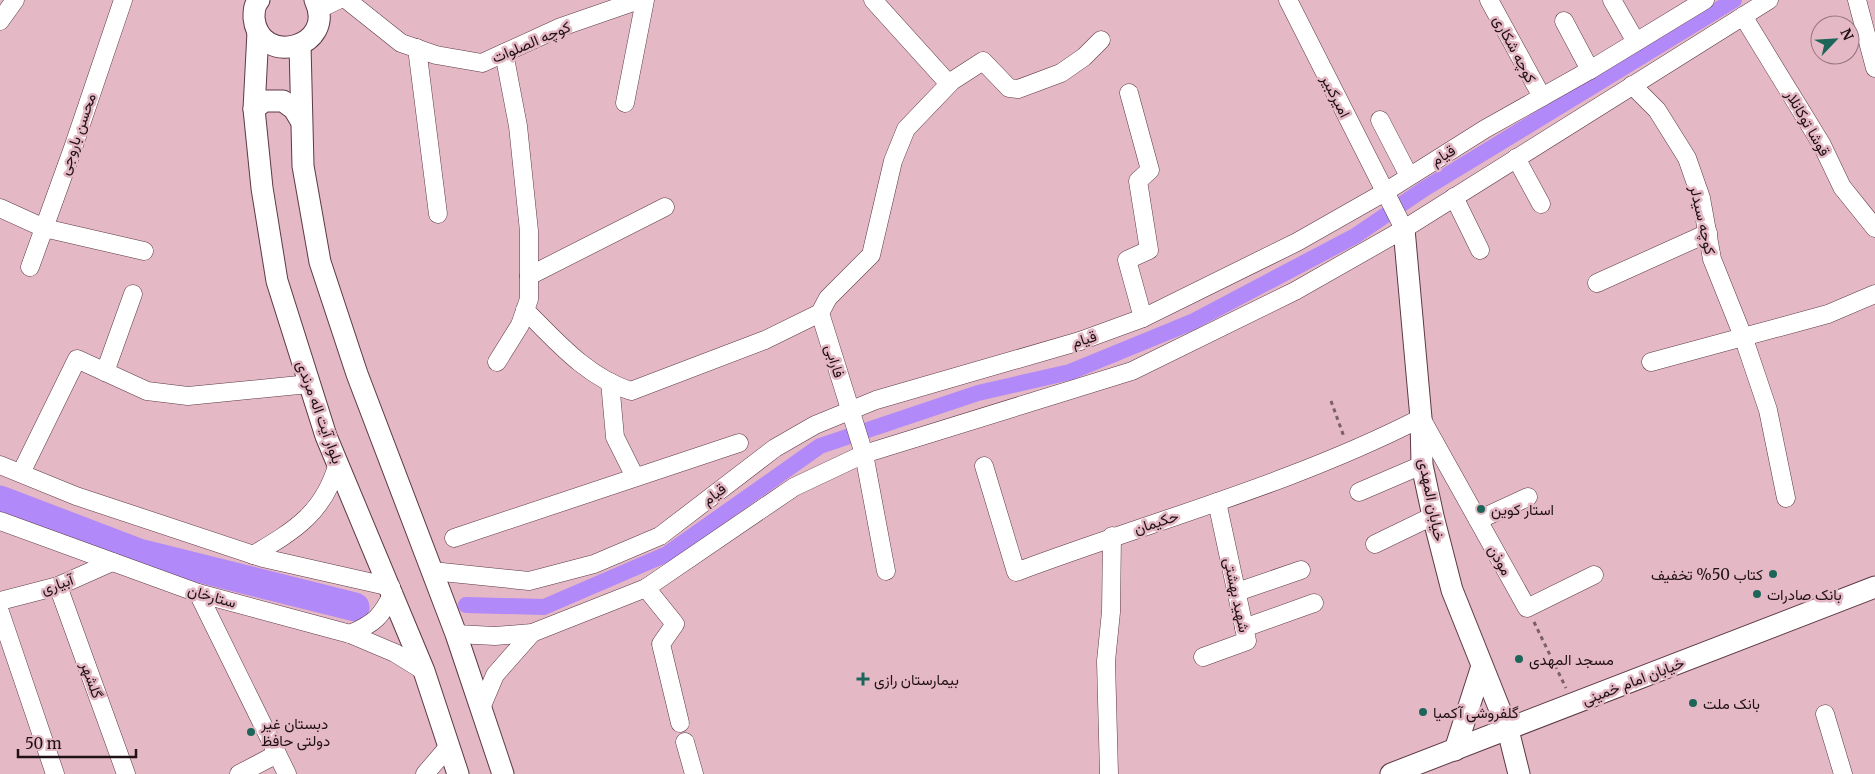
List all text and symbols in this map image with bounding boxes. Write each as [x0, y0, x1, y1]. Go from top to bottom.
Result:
street label: کوچه شکاری [1488, 12, 1541, 87]
north arrow [1810, 15, 1860, 65]
street label: کوچه الصلوات [489, 17, 574, 68]
text: N [1836, 26, 1857, 43]
street label: امیرکبیر [1317, 71, 1355, 121]
street label: قوشا توکانلار [1781, 86, 1835, 160]
street label: محسن باروجی [54, 91, 101, 178]
street label: قیام [1427, 140, 1459, 170]
street label: کوچه سیدلر [1685, 183, 1720, 257]
street label: قیام [1069, 326, 1099, 353]
street label: فارابی [820, 342, 849, 380]
street label: بلوار آیت اله مرندی [292, 358, 347, 467]
street label: خیابان المهدی [1414, 457, 1449, 543]
street label: قیام [698, 479, 730, 510]
place label: استار کوین [1491, 500, 1554, 520]
marker: استار کوین [1475, 503, 1487, 515]
street label: حکیمان [1131, 506, 1181, 538]
street label: موذن [1484, 541, 1516, 579]
street label: شهید بهشتی [1219, 556, 1254, 634]
place label: کتاب 50% تخفیف [1651, 565, 1763, 584]
marker: کتاب 50% تخفیف [1767, 568, 1779, 580]
street label: آبیاری [38, 569, 77, 599]
street label: ستارخان [186, 580, 239, 612]
place label: بانک صادرات [1767, 585, 1842, 604]
marker: بانک صادرات [1751, 588, 1763, 600]
place label: مسجد المهدی [1529, 650, 1614, 670]
marker: مسجد المهدی [1513, 653, 1525, 665]
street label: خیابان امام خمینی [1579, 653, 1687, 710]
street label: گلشهر [76, 658, 107, 701]
place label: بیمارستان رازی [874, 670, 959, 690]
marker: بیمارستان رازی [856, 672, 870, 686]
place label: بانک ملت [1703, 694, 1760, 713]
marker: بانک ملت [1687, 697, 1699, 709]
place label: گلفروشی آکمیا [1433, 703, 1519, 723]
marker: گلفروشی آکمیا [1417, 706, 1429, 718]
place label: دبستان غیر دولتی حافظ [260, 714, 330, 751]
scale bar [18, 726, 135, 758]
marker: دبستان غیر دولتی حافظ [245, 726, 257, 738]
text: 50 m [25, 734, 62, 753]

